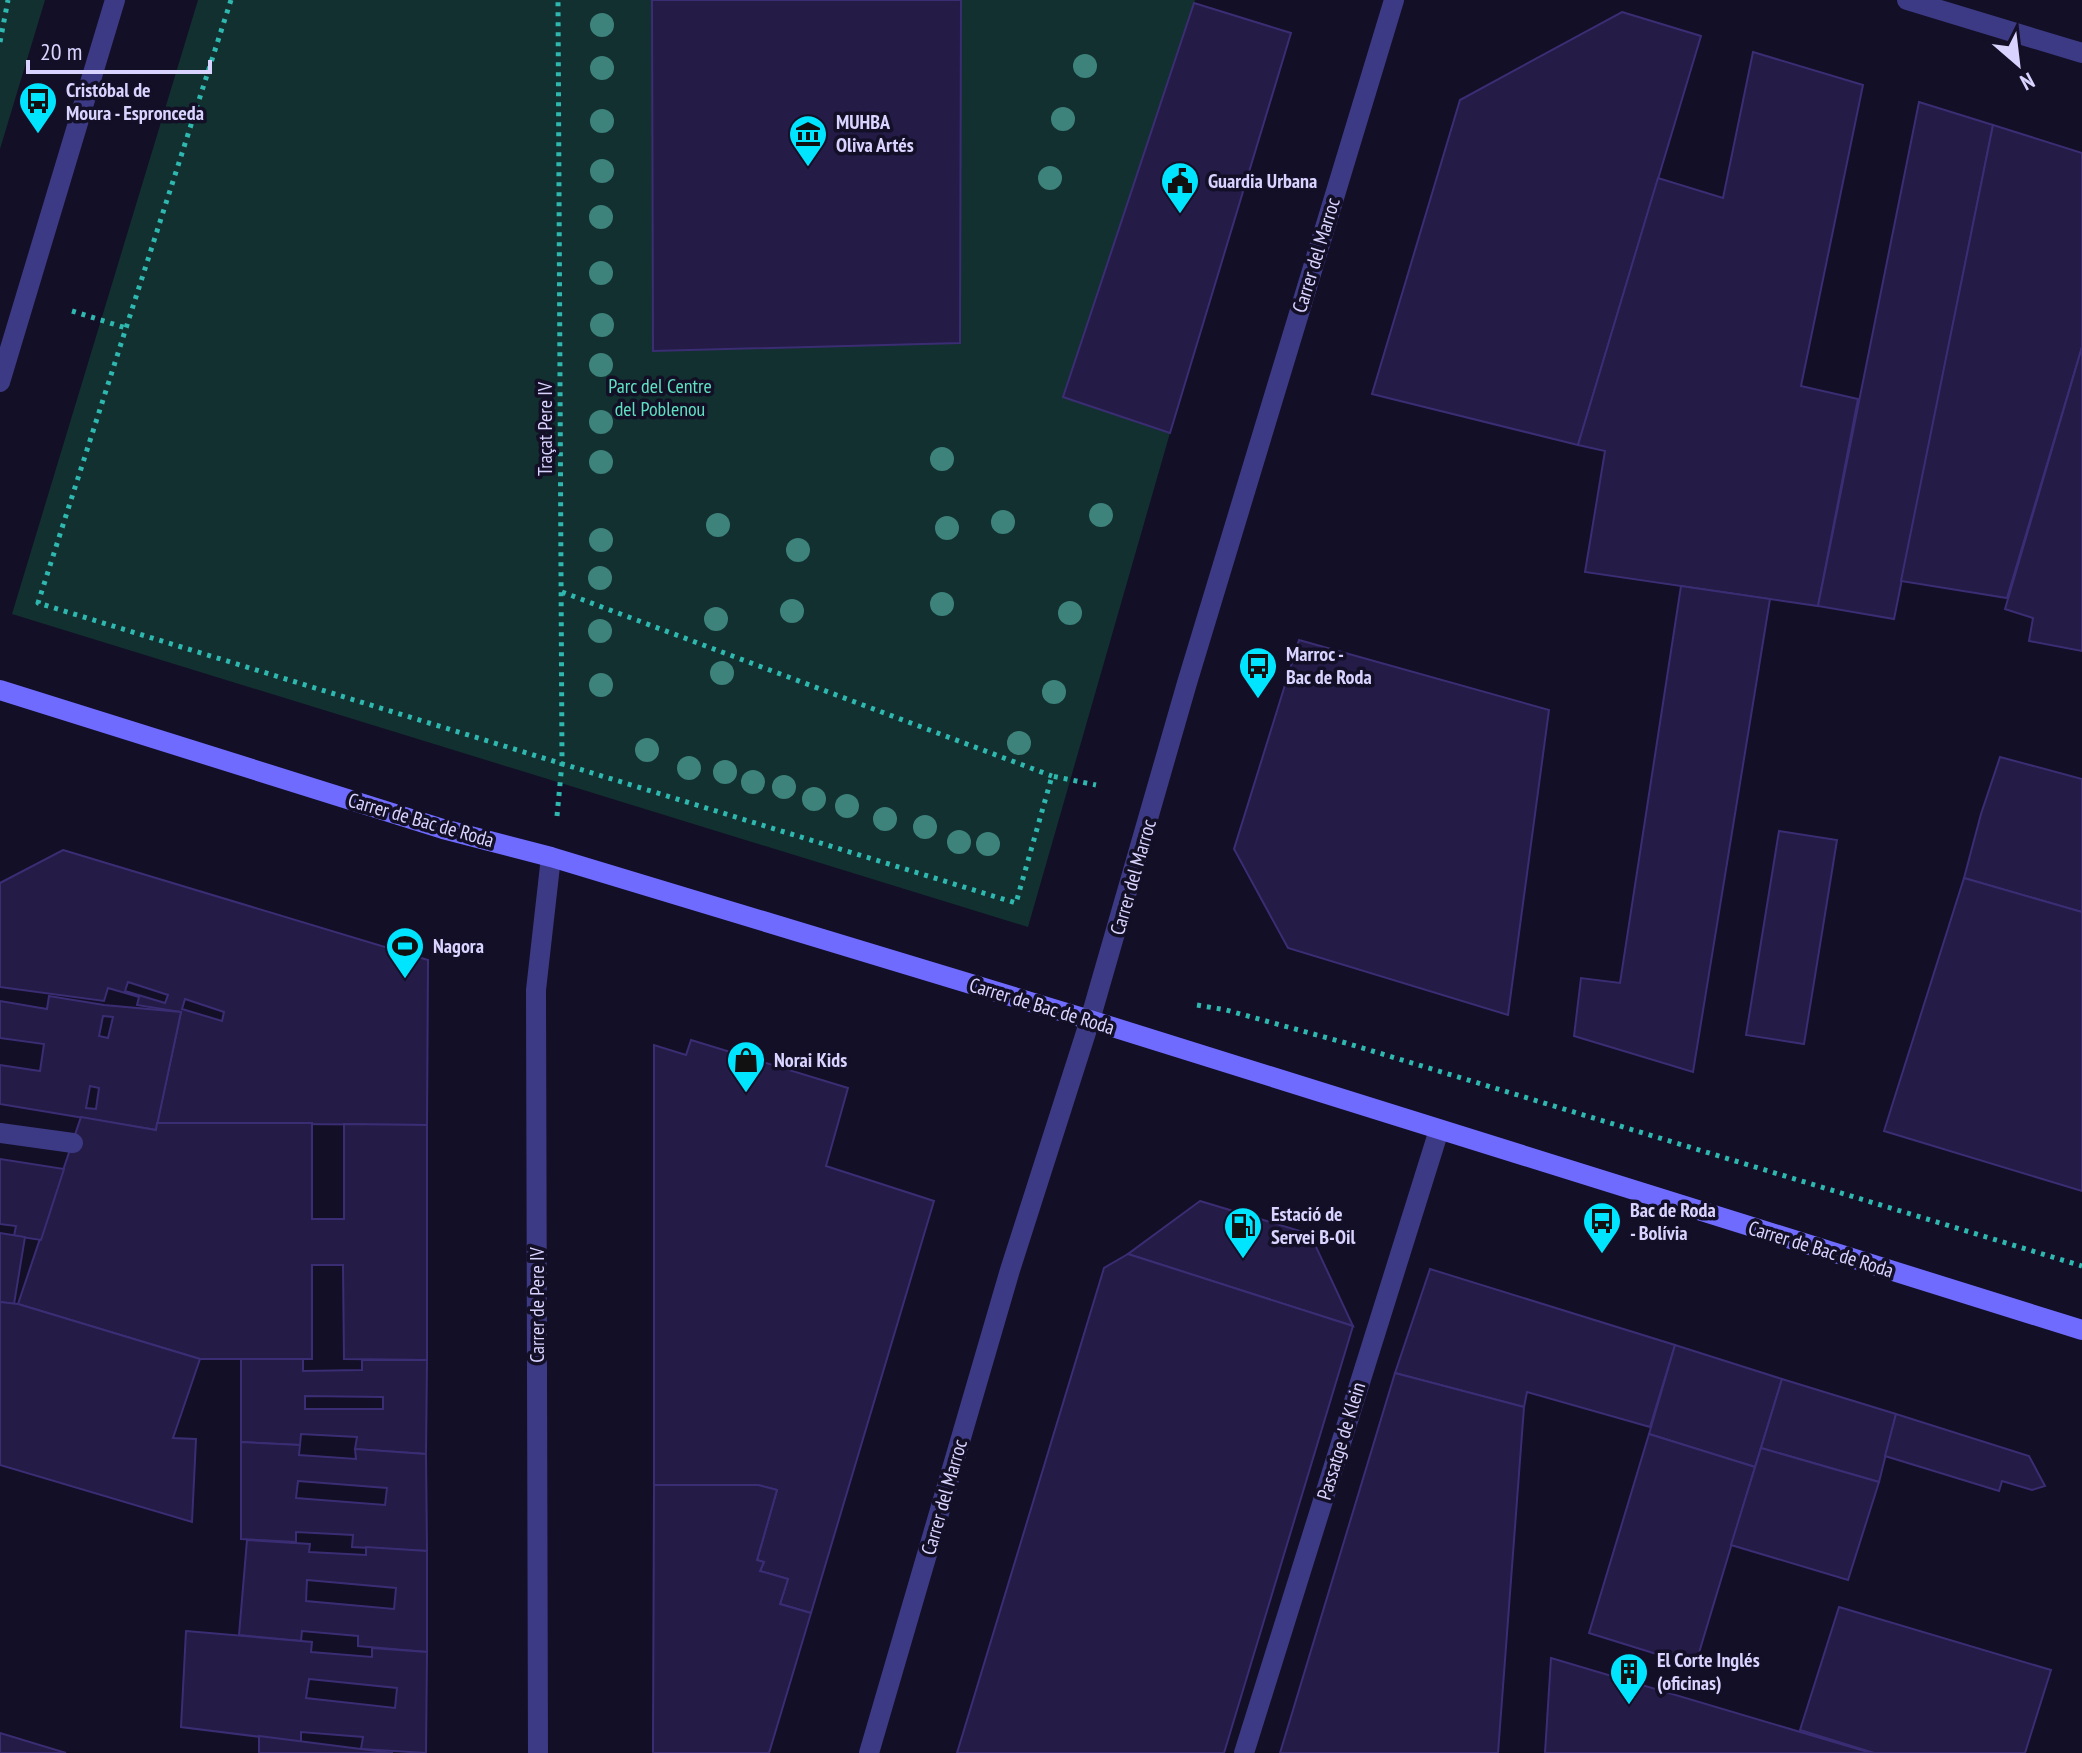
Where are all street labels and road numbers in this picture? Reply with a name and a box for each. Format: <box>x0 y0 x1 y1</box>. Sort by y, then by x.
street label: Carrer del Marroc <box>1286 194 1346 316</box>
street label: Traçat Pere IV <box>532 381 558 476</box>
street label: Carrer de Bac de Roda <box>345 787 497 853</box>
street label: Carrer del Marroc <box>1104 816 1162 938</box>
street label: Carrer de Bac de Roda <box>966 972 1118 1040</box>
street label: Carrer de Bac de Roda <box>1745 1215 1897 1283</box>
street label: Carrer de Pere IV <box>524 1246 550 1363</box>
street label: Passatge de Klein <box>1311 1379 1371 1503</box>
street label: Carrer del Marroc <box>915 1436 973 1558</box>

